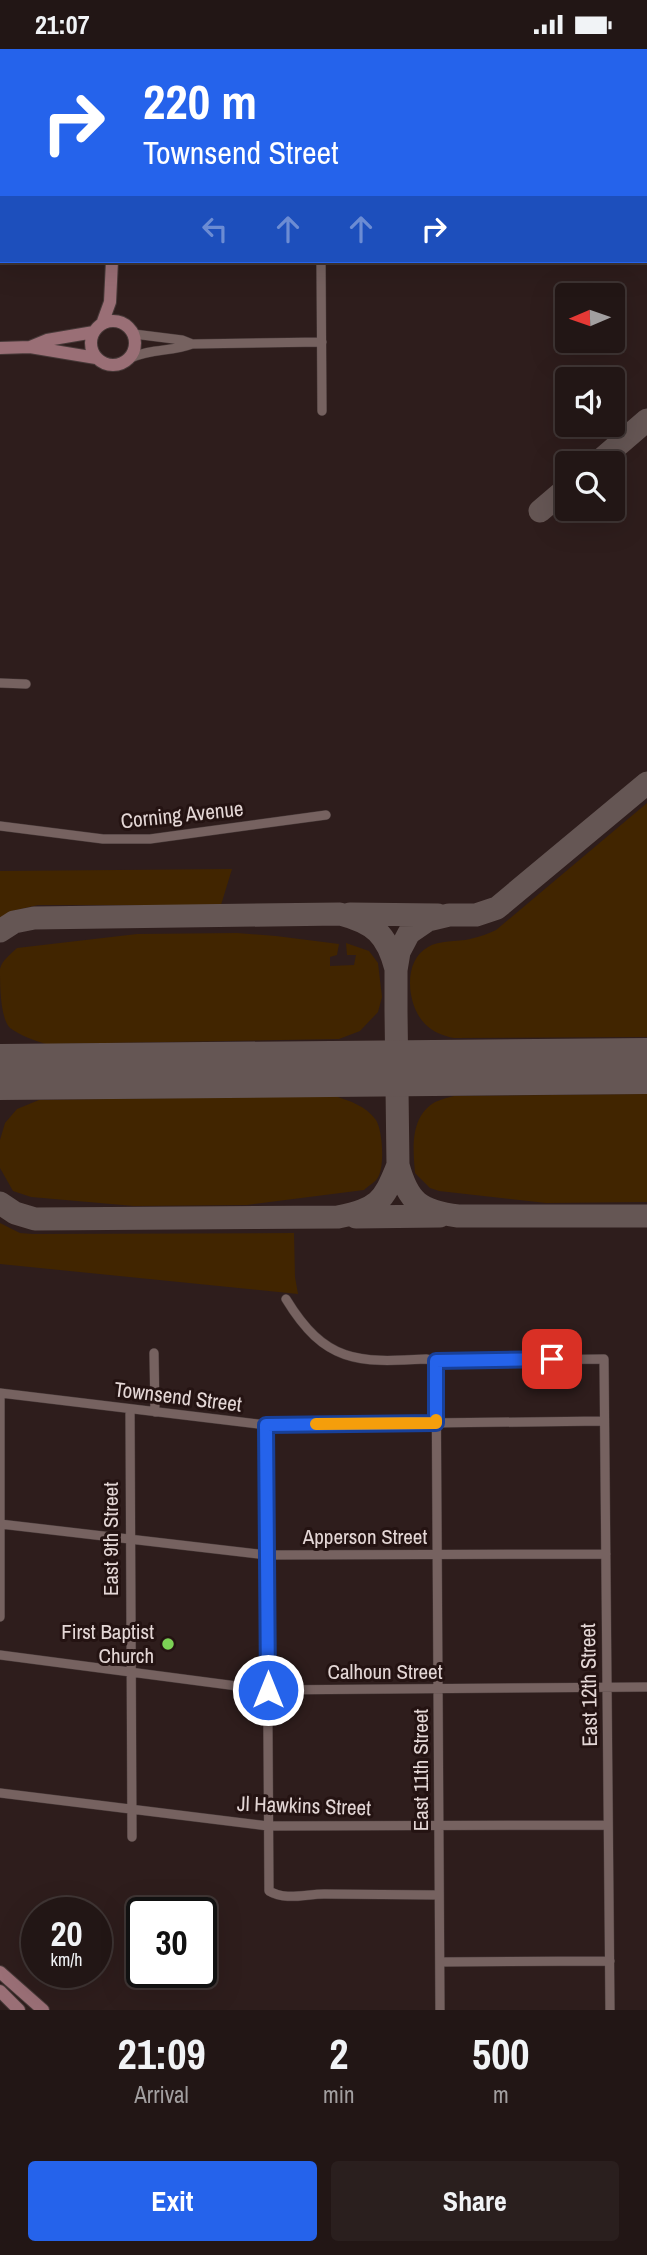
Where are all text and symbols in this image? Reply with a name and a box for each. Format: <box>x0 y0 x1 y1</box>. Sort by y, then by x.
text: 21:07 <box>35 7 90 42</box>
text: 220 m <box>143 68 257 134</box>
icon: right <box>28 77 119 168</box>
text: Townsend Street <box>143 131 338 174</box>
icon: left <box>196 210 234 248</box>
icon: ahead <box>269 210 307 248</box>
icon: ahead <box>342 210 380 248</box>
icon: right <box>415 210 453 248</box>
north arrow <box>555 283 625 353</box>
map controls <box>555 283 625 521</box>
button: sound <box>555 367 625 437</box>
button: search <box>555 451 625 521</box>
street label: Corning Avenue <box>119 794 245 835</box>
pin <box>522 1329 582 1389</box>
icon: arrive <box>533 1340 571 1378</box>
street label: Townsend Street <box>113 1374 244 1419</box>
street label: East 9th Street <box>96 1482 125 1596</box>
street label: Apperson Street <box>302 1522 427 1551</box>
place label: First Baptist Church <box>61 1617 154 1670</box>
street label: East 12th Street <box>573 1623 604 1747</box>
marker: First Baptist Church <box>160 1636 176 1652</box>
position arrow <box>231 1653 305 1727</box>
street label: Calhoun Street <box>328 1657 443 1686</box>
street label: East 11th Street <box>406 1709 435 1831</box>
street label: Jl Hawkins Street <box>237 1789 372 1822</box>
speed limit sign: 30 <box>126 1897 217 1988</box>
text: 20 <box>51 1910 82 1957</box>
text: km/h <box>51 1947 83 1972</box>
text: 21:09 <box>118 2026 206 2082</box>
text: 2 <box>329 2026 348 2082</box>
text: 500 <box>472 2026 530 2082</box>
text: Arrival <box>134 2079 189 2110</box>
text: min <box>323 2079 355 2110</box>
text: m <box>493 2079 509 2110</box>
button: Exit <box>28 2161 317 2241</box>
button: Share <box>331 2161 619 2241</box>

